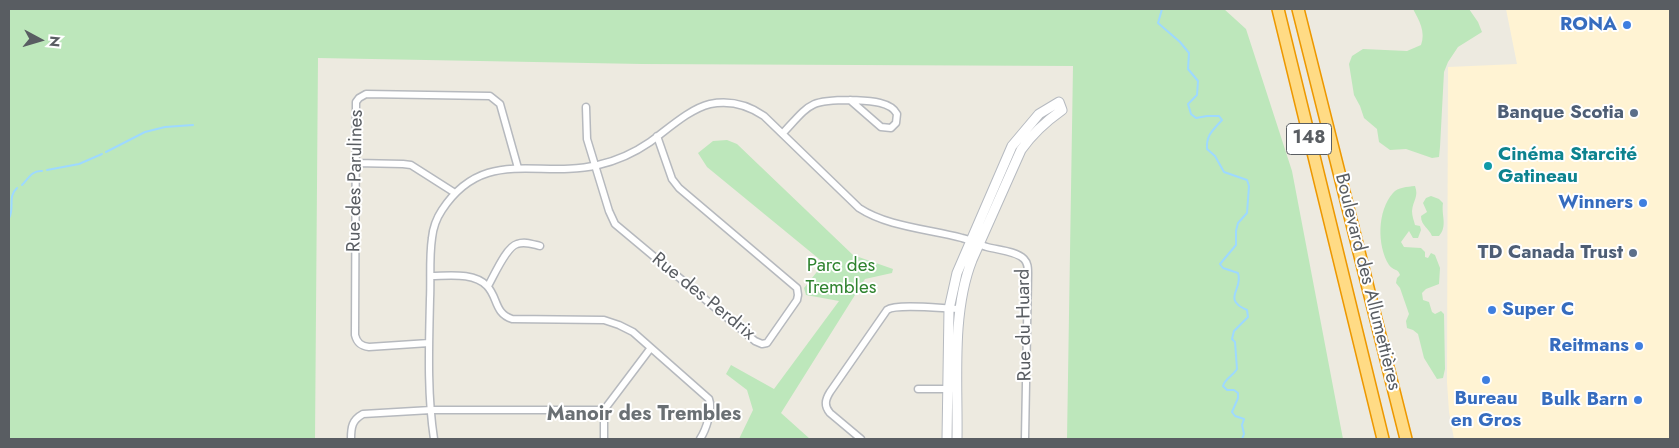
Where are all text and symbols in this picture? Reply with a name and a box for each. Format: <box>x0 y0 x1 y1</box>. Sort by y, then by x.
place label: RONA <box>1560 14 1617 36</box>
north arrow <box>15 15 65 65</box>
marker: RONA <box>1621 19 1633 31</box>
text: N <box>44 35 65 48</box>
place label: Banque Scotia <box>1497 102 1624 124</box>
marker: Banque Scotia <box>1628 107 1640 119</box>
street label: Rue des Parulines <box>343 110 369 252</box>
road number: 148 <box>1286 124 1332 154</box>
place label: Cinéma Starcité Gatineau <box>1498 144 1637 188</box>
marker: Cinéma Starcité Gatineau <box>1482 160 1494 172</box>
street label: Boulevard des Allumettières <box>1329 171 1405 393</box>
place label: Winners <box>1558 192 1633 214</box>
marker: Winners <box>1637 197 1649 209</box>
place label: TD Canada Trust <box>1478 242 1623 264</box>
marker: TD Canada Trust <box>1627 247 1639 259</box>
street label: Rue des Perdrix <box>647 248 759 346</box>
park label: Parc des Trembles <box>806 255 876 299</box>
street label: Rue du Huard <box>1013 268 1037 382</box>
place label: Super C <box>1502 299 1574 321</box>
marker: Super C <box>1486 304 1498 316</box>
place label: Reitmans <box>1549 335 1629 357</box>
marker: Reitmans <box>1633 340 1645 352</box>
marker: Bureau en Gros <box>1480 374 1492 386</box>
place label: Bureau en Gros <box>1451 388 1521 432</box>
place label: Bulk Barn <box>1541 389 1628 411</box>
marker: Bulk Barn <box>1632 394 1644 406</box>
district label: Manoir des Trembles <box>547 403 741 427</box>

